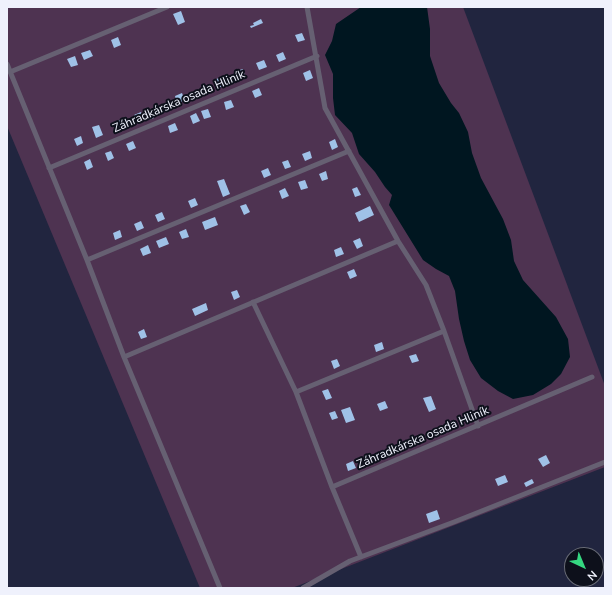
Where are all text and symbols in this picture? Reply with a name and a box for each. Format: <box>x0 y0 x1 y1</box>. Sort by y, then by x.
street label: Záhradkárska osada Hliník <box>111 68 247 136</box>
street label: Záhradkárska osada Hliník <box>355 404 491 472</box>
north arrow <box>564 547 604 587</box>
text: N <box>584 567 600 584</box>

